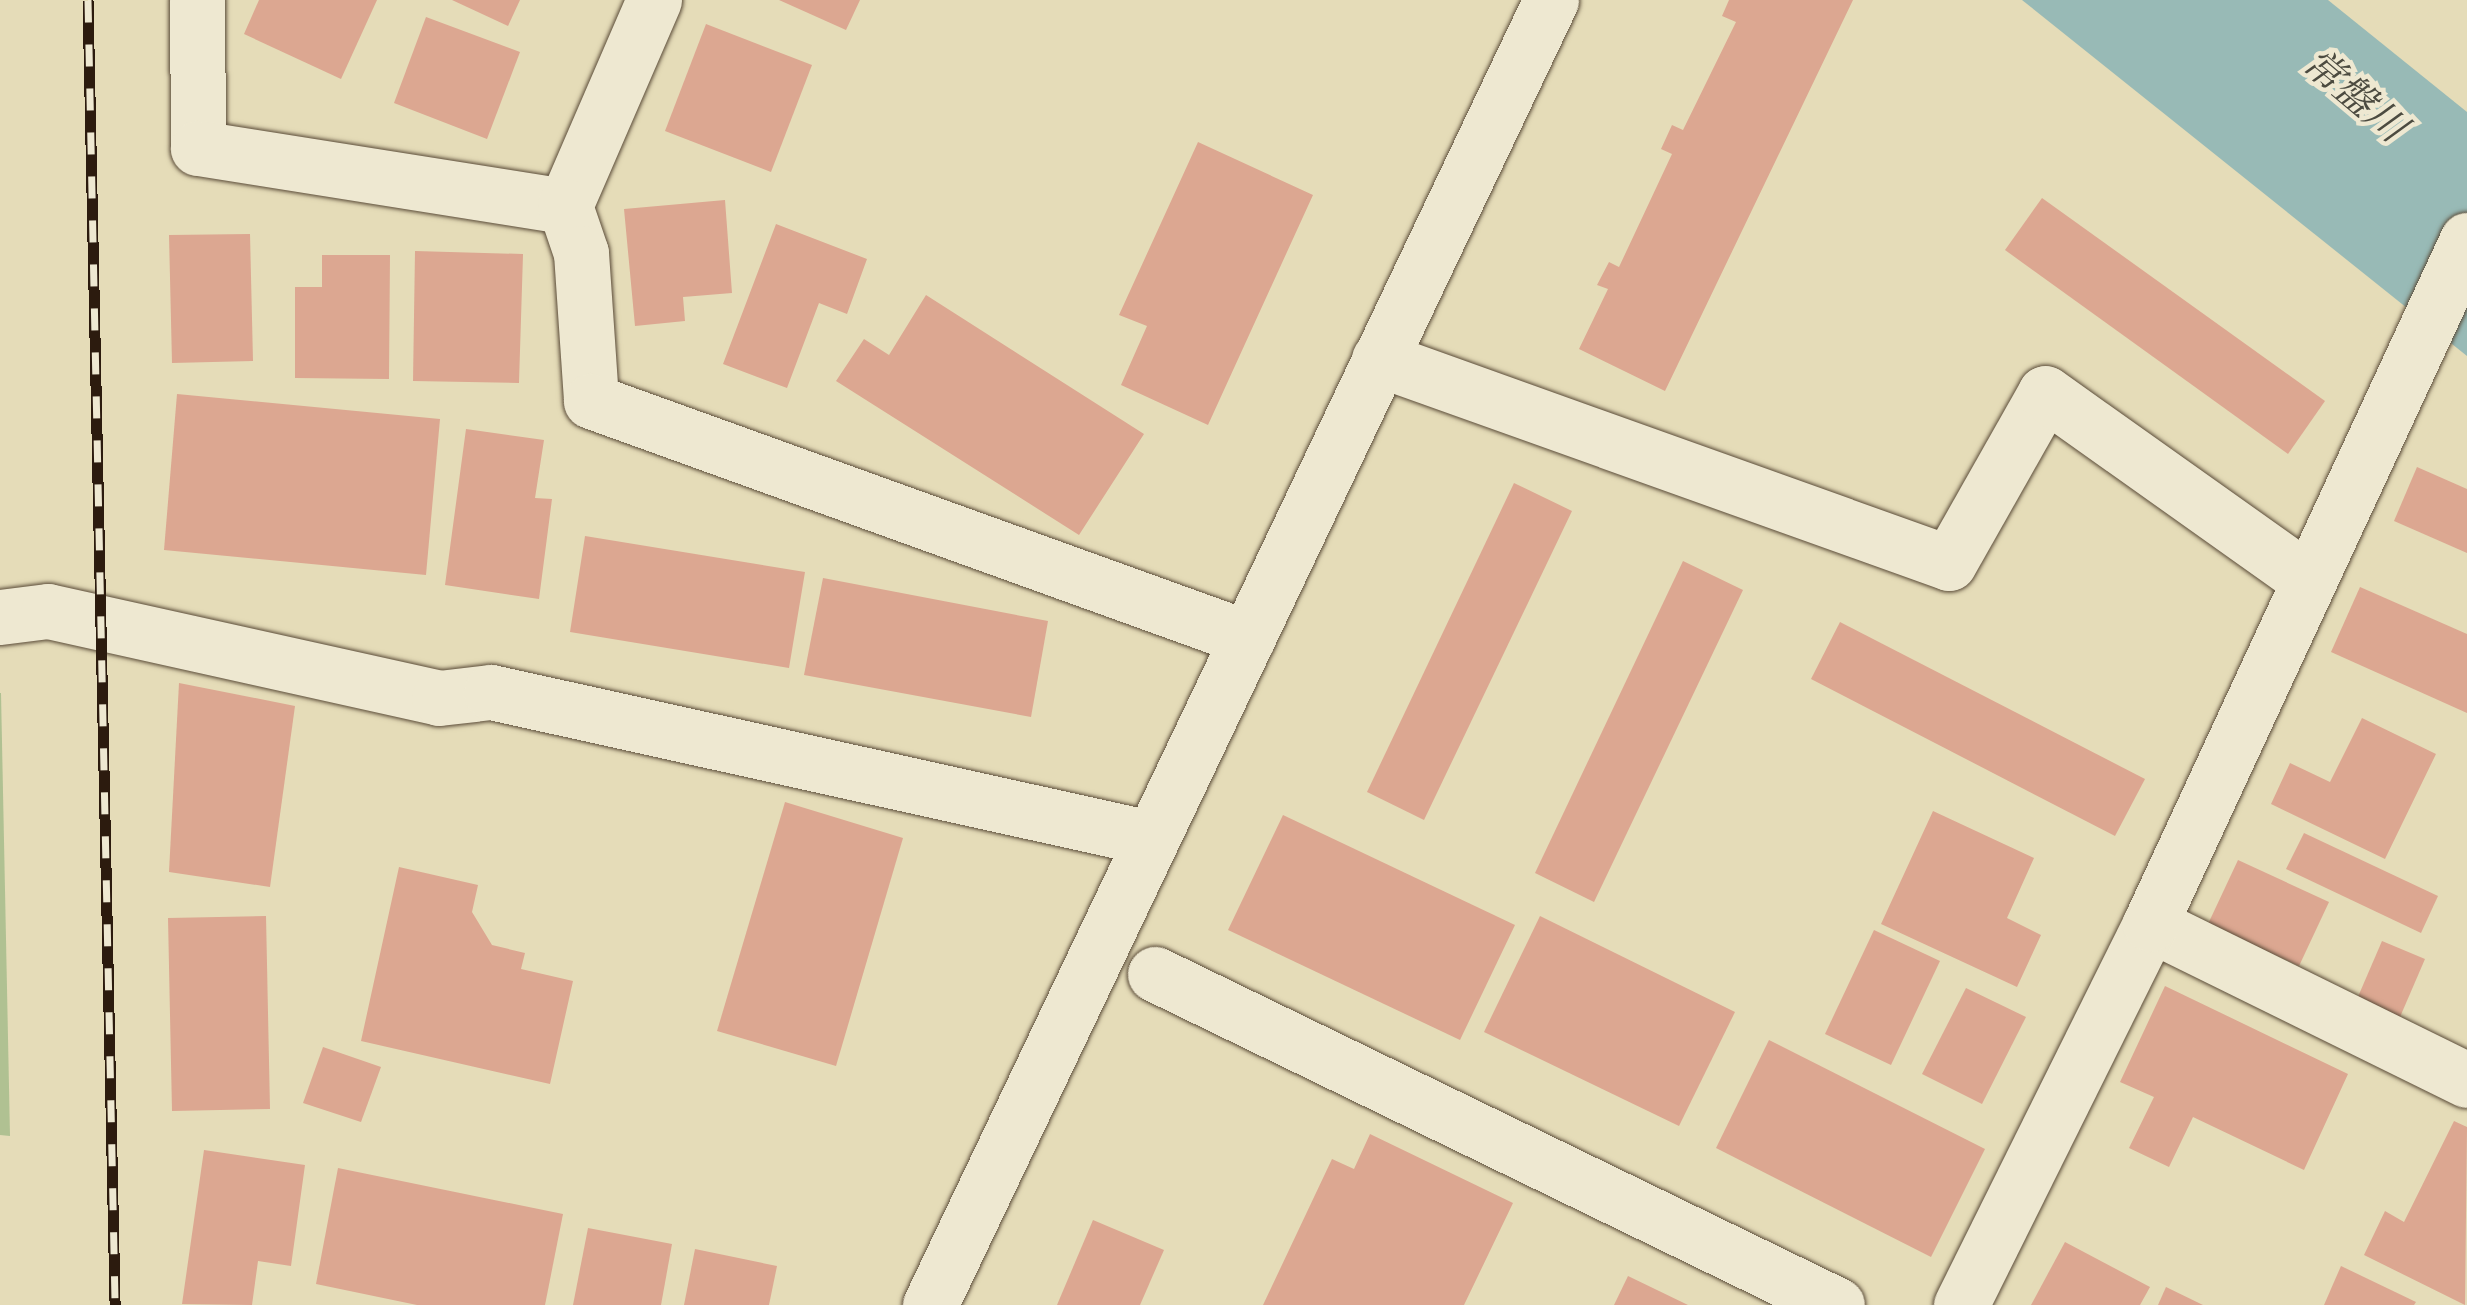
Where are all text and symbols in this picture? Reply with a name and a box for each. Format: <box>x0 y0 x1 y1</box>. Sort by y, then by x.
water label: 常盤川 <box>2293 39 2415 153</box>

